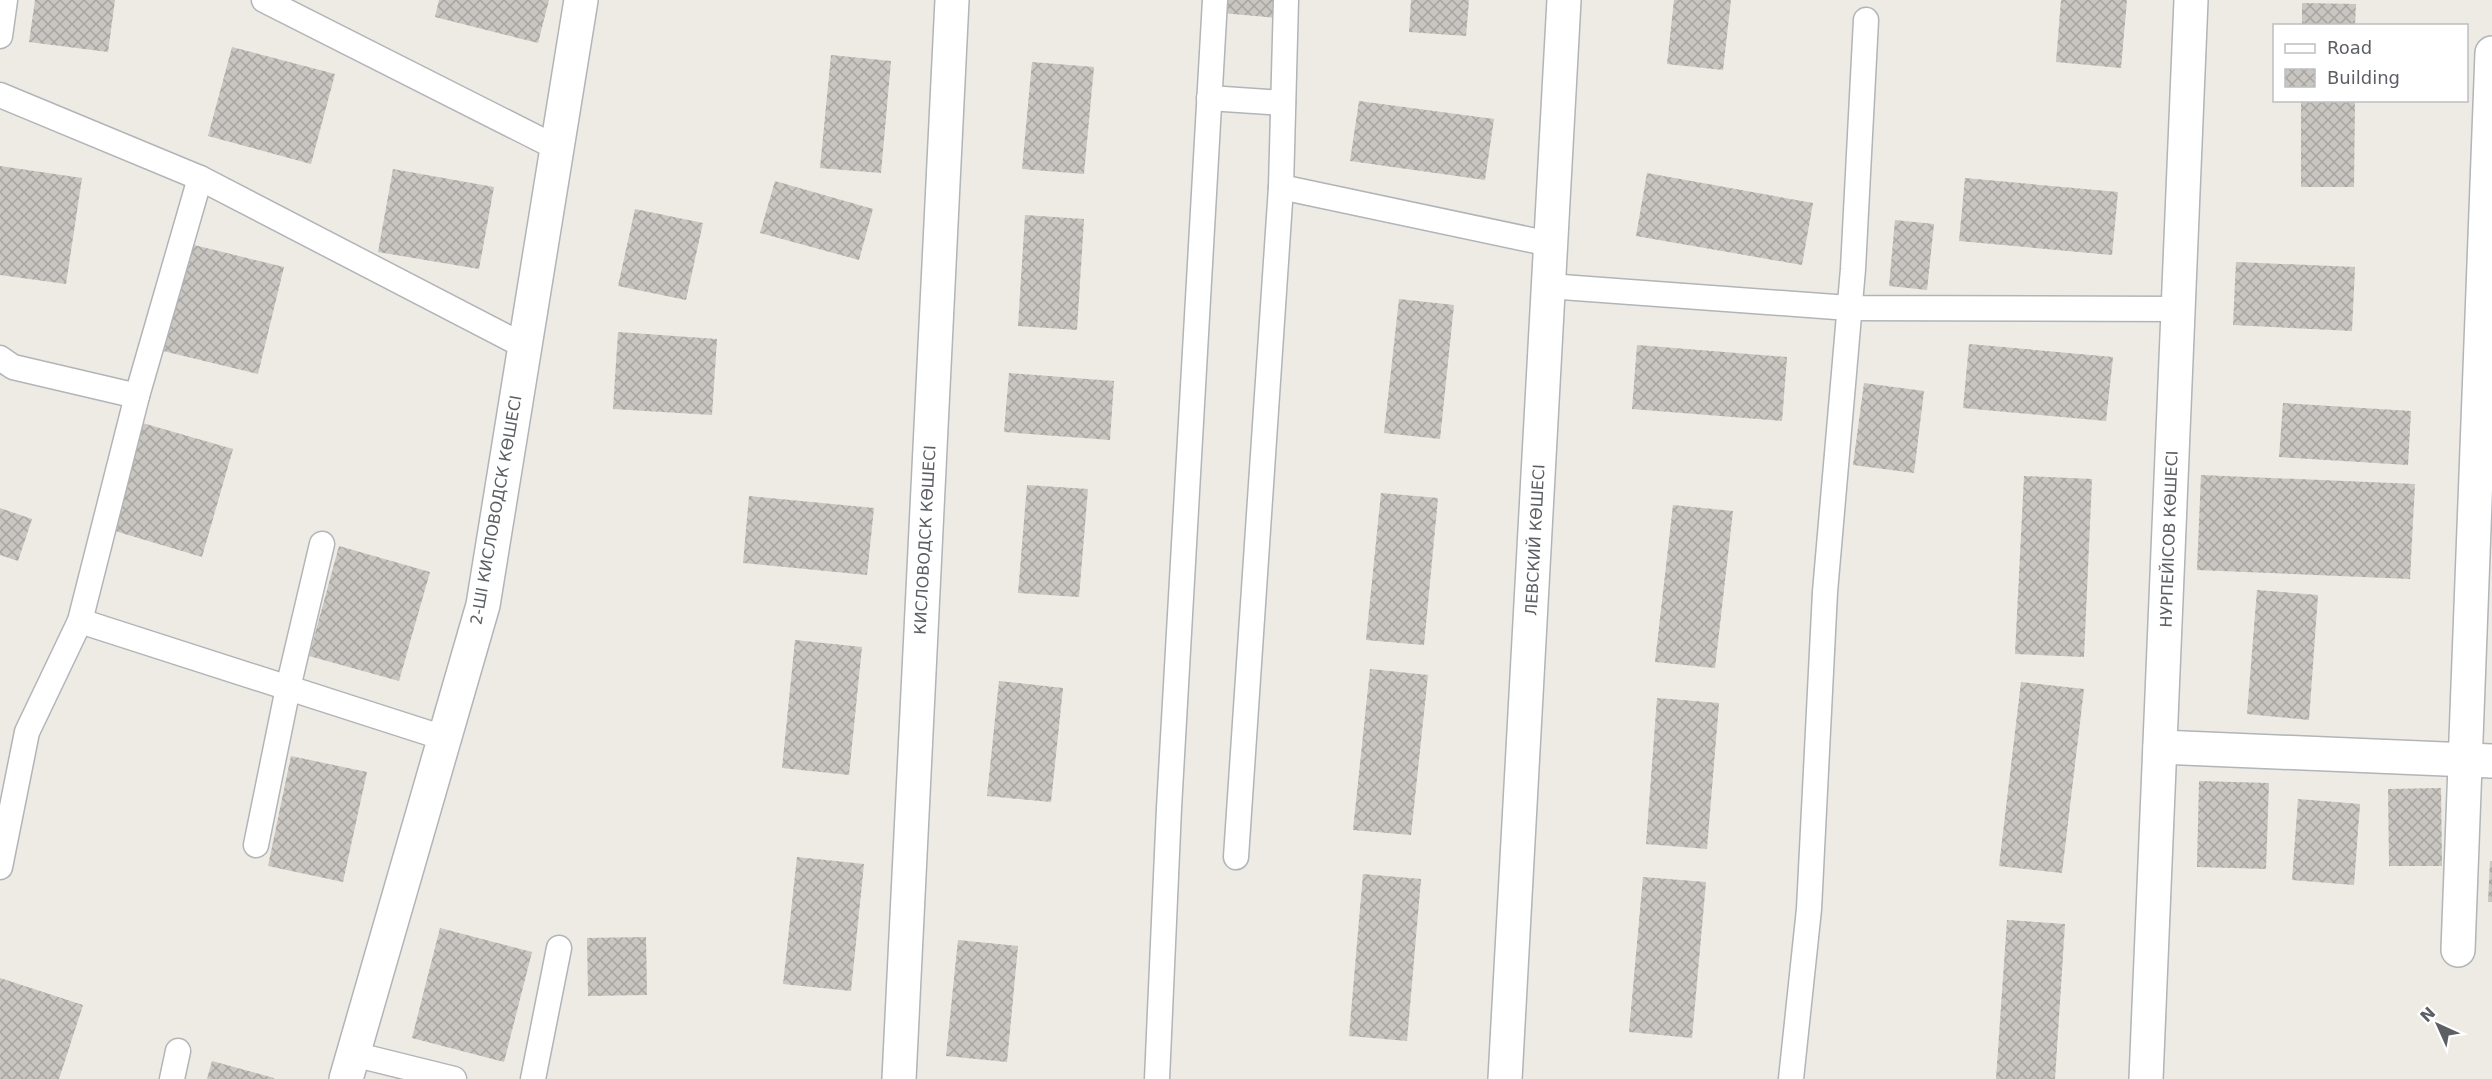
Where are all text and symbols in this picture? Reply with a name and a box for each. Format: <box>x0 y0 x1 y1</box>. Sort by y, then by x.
legend <box>2273 24 2468 102</box>
text: Road <box>2327 37 2372 58</box>
text: Building <box>2327 67 2400 88</box>
street label: 2-ШІ КИСЛОВОДСК КӨШЕСІ <box>466 394 526 626</box>
street label: КИСЛОВОДСК КӨШЕСІ <box>911 445 939 635</box>
street label: НУРПЕЙІСОВ КӨШЕСІ <box>2156 450 2182 628</box>
street label: ЛЕВСКИЙ КӨШЕСІ <box>1522 464 1548 616</box>
north arrow <box>2408 995 2468 1055</box>
text: N <box>2416 1003 2439 1026</box>

